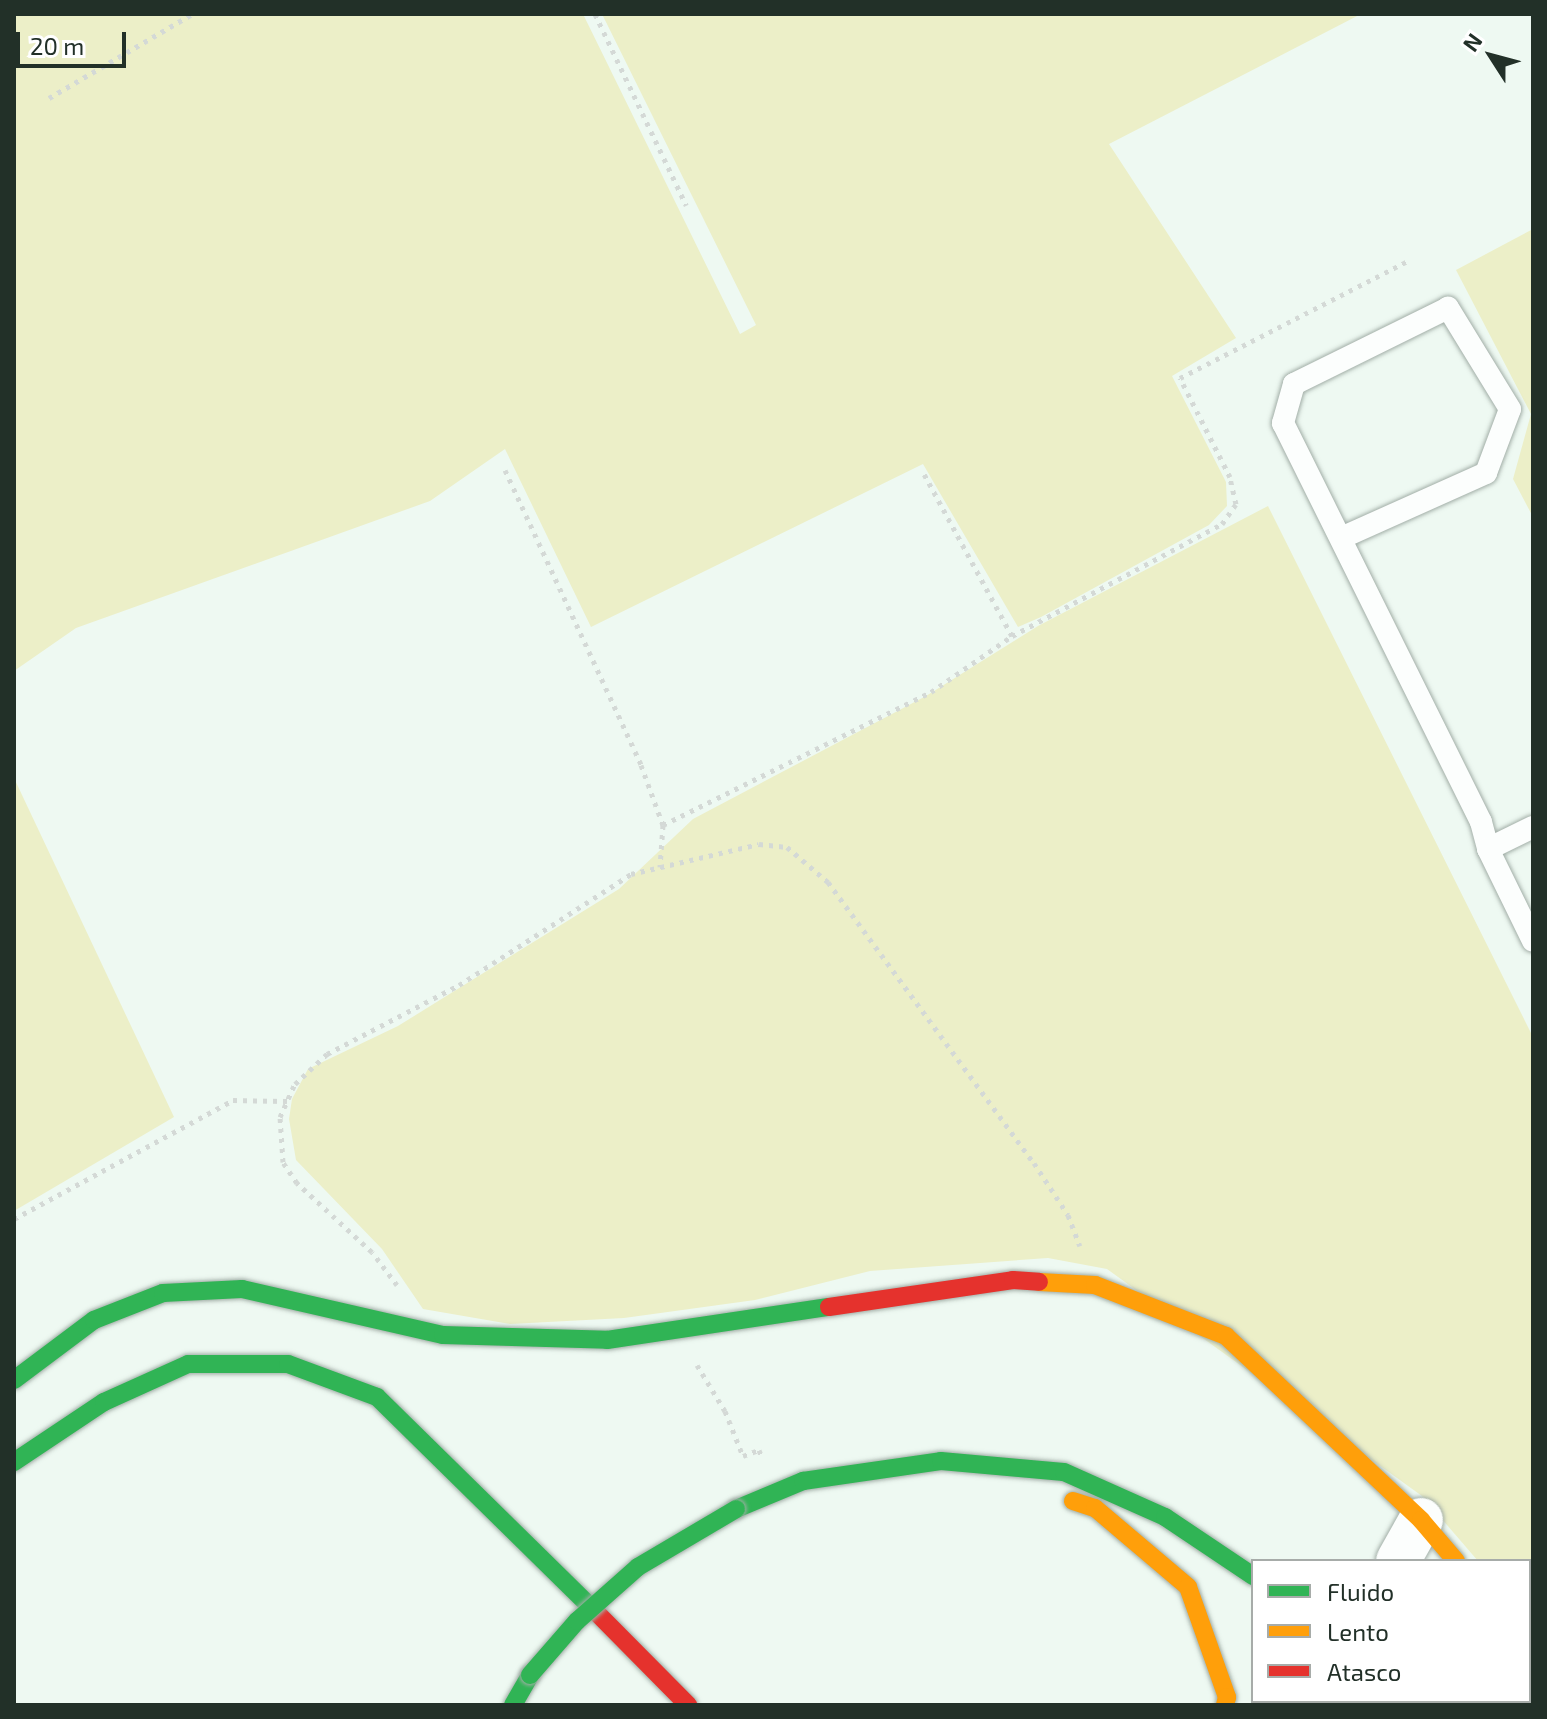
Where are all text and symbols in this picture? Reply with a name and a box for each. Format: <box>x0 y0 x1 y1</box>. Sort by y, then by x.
scale bar <box>20 16 130 66</box>
north arrow <box>1451 16 1531 96</box>
text: N <box>1456 28 1487 56</box>
text: 20 m <box>30 31 84 60</box>
legend <box>1251 1559 1531 1703</box>
text: Fluido <box>1327 1577 1394 1606</box>
text: Lento <box>1327 1617 1389 1646</box>
text: Atasco <box>1327 1657 1401 1686</box>

